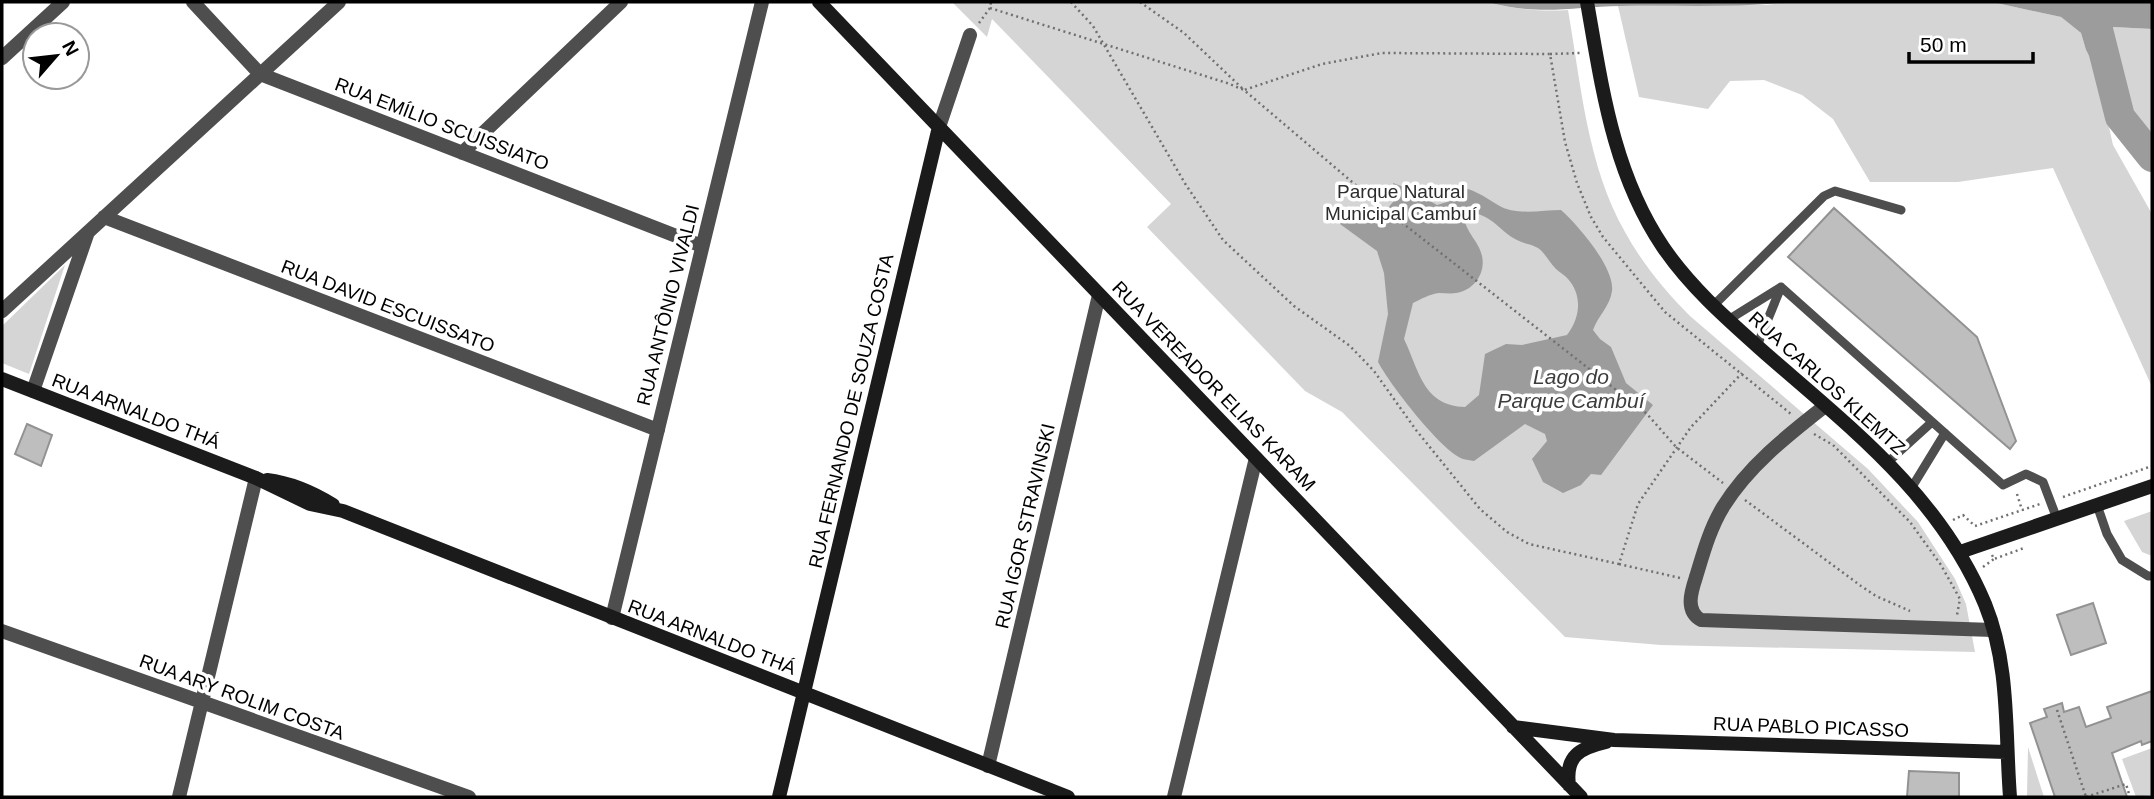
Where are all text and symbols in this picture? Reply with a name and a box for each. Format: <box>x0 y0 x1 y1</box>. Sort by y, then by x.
north arrow <box>21 21 91 91</box>
scale bar <box>1909 21 2033 65</box>
text: 50 m <box>1920 33 1967 56</box>
text: N <box>58 37 83 59</box>
street label: RUA EMÍLIO SCUISSIATO <box>332 73 552 175</box>
park label: Parque Natural Municipal Cambuí <box>1325 181 1478 224</box>
street label: RUA ANTÔNIO VIVALDI <box>633 202 703 408</box>
street label: RUA FERNANDO DE SOUZA COSTA <box>805 252 897 570</box>
street label: RUA DAVID ESCUISSATO <box>278 256 498 356</box>
street label: RUA VEREADOR ELIAS KARAM <box>1108 277 1320 495</box>
street label: RUA CARLOS KLEMTZ <box>1745 307 1910 459</box>
water label: Lago do Parque Cambuí <box>1497 365 1647 412</box>
street label: RUA ARNALDO THÁ <box>49 369 223 453</box>
street label: RUA IGOR STRAVINSKI <box>991 421 1059 631</box>
street label: RUA ARNALDO THÁ <box>625 595 799 679</box>
street label: RUA ARY ROLIM COSTA <box>137 650 348 744</box>
street label: RUA PABLO PICASSO <box>1713 713 1909 741</box>

